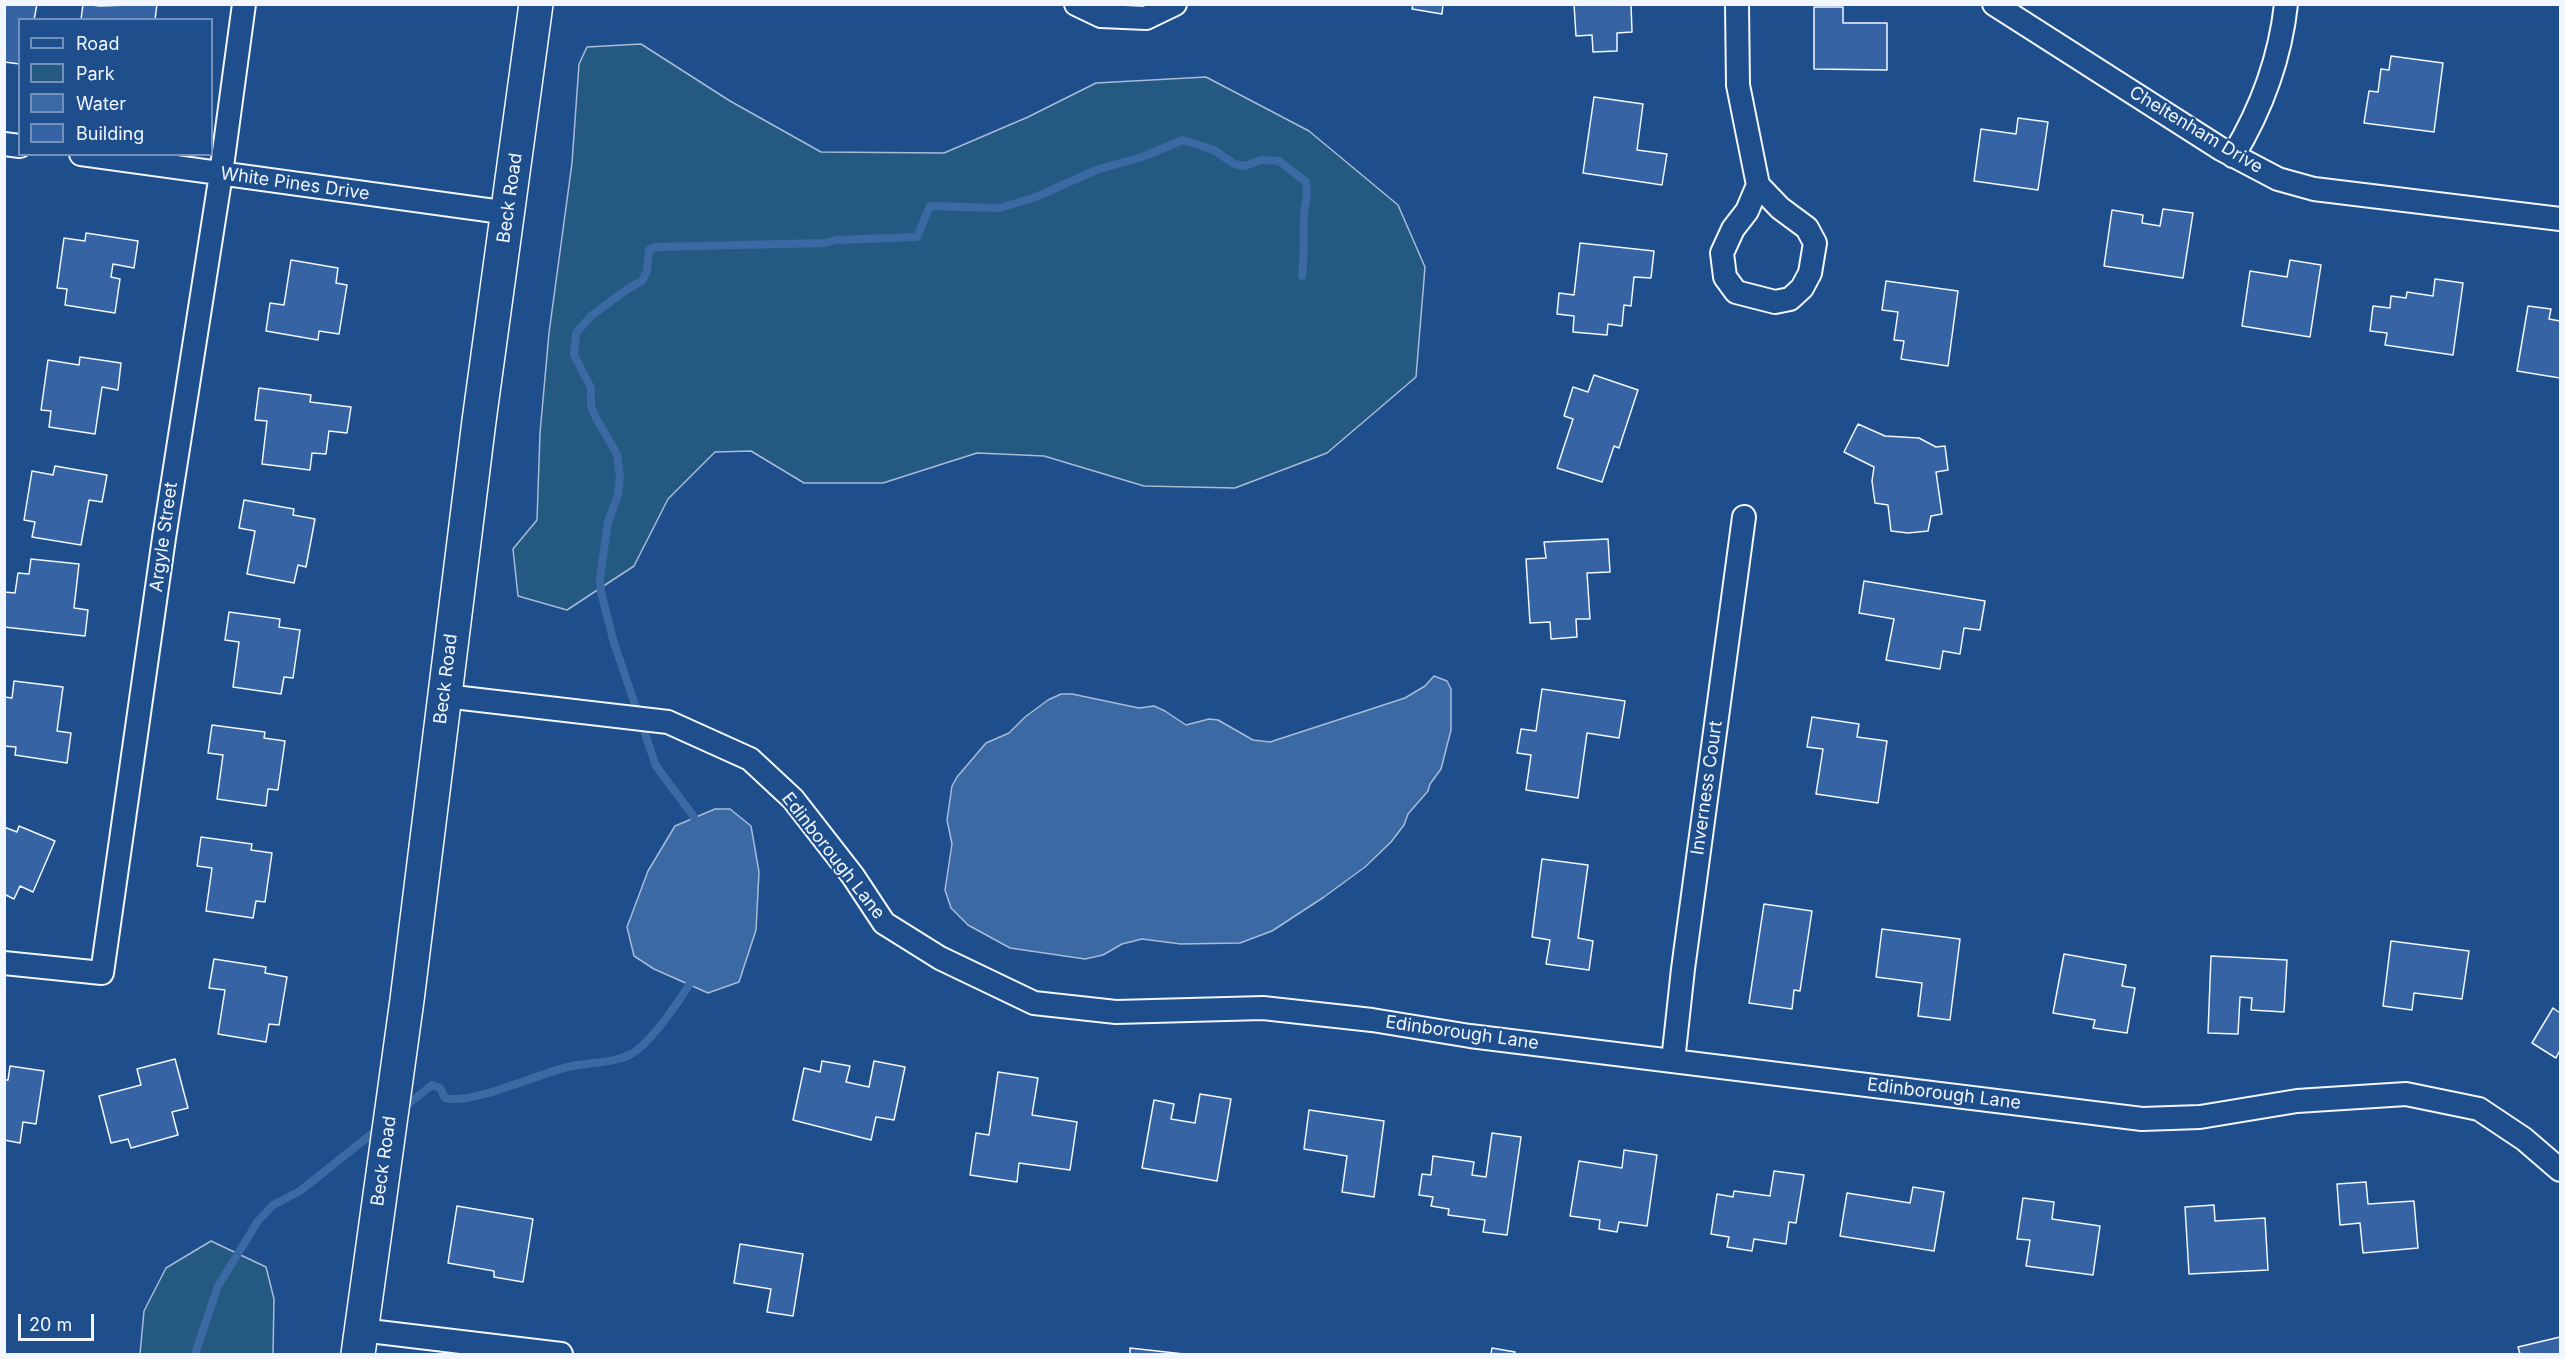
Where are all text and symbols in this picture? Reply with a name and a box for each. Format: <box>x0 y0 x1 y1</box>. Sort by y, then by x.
legend <box>18 18 213 156</box>
text: Road <box>76 33 119 54</box>
text: Park <box>76 63 115 84</box>
street label: Cheltenham Drive <box>2125 82 2267 178</box>
text: Water <box>76 93 126 114</box>
text: Building <box>76 123 144 144</box>
street label: Beck Road <box>493 151 527 245</box>
street label: White Pines Drive <box>219 163 371 205</box>
street label: Argyle Street <box>146 481 182 593</box>
street label: Beck Road <box>430 633 462 725</box>
street label: Inverness Court <box>1687 720 1727 856</box>
street label: Edinborough Lane <box>777 788 889 924</box>
street label: Edinborough Lane <box>1384 1012 1540 1054</box>
street label: Edinborough Lane <box>1866 1074 2022 1114</box>
street label: Beck Road <box>367 1114 401 1208</box>
scale bar <box>21 1302 98 1340</box>
text: 20 m <box>29 1314 72 1335</box>

